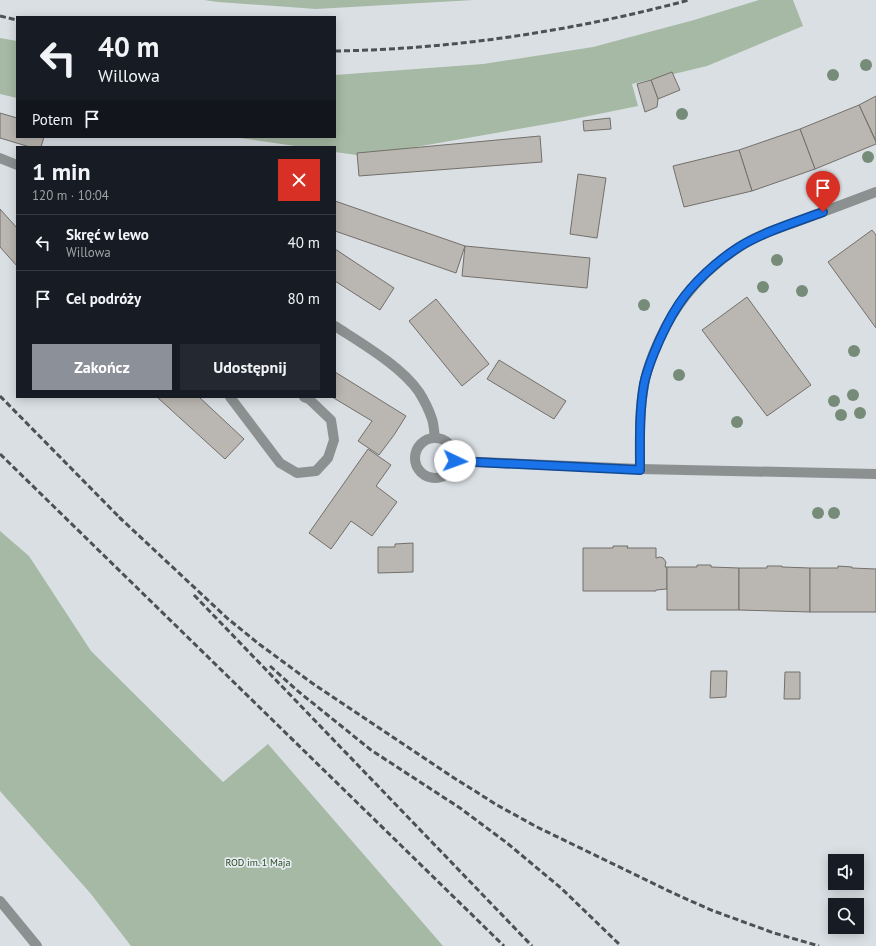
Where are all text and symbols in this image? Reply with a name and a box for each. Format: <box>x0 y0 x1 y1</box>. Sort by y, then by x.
text: 40 m <box>98 28 159 65</box>
icon: left <box>32 32 84 84</box>
text: Willowa <box>98 64 160 87</box>
icon: arrive <box>81 108 103 130</box>
text: Potem <box>32 110 73 129</box>
text: 1 min <box>32 156 91 187</box>
button: close <box>278 159 320 201</box>
pin <box>806 171 840 212</box>
icon: arrive <box>812 177 834 199</box>
text: 120 m · 10:04 <box>32 187 109 204</box>
text: Skręć w lewo <box>66 225 149 244</box>
icon: left <box>32 232 54 254</box>
text: 40 m <box>287 233 320 252</box>
text: Willowa <box>66 244 111 261</box>
icon: arrive <box>32 288 54 310</box>
text: Cel podróży <box>66 289 141 308</box>
text: 80 m <box>287 289 320 308</box>
button: Zakończ <box>32 344 172 390</box>
button: Udostępnij <box>180 344 320 390</box>
position arrow <box>434 440 476 482</box>
map controls <box>828 854 864 934</box>
button: sound <box>828 854 864 890</box>
park label: ROD im. 1 Maja <box>225 856 291 869</box>
button: search <box>828 898 864 934</box>

